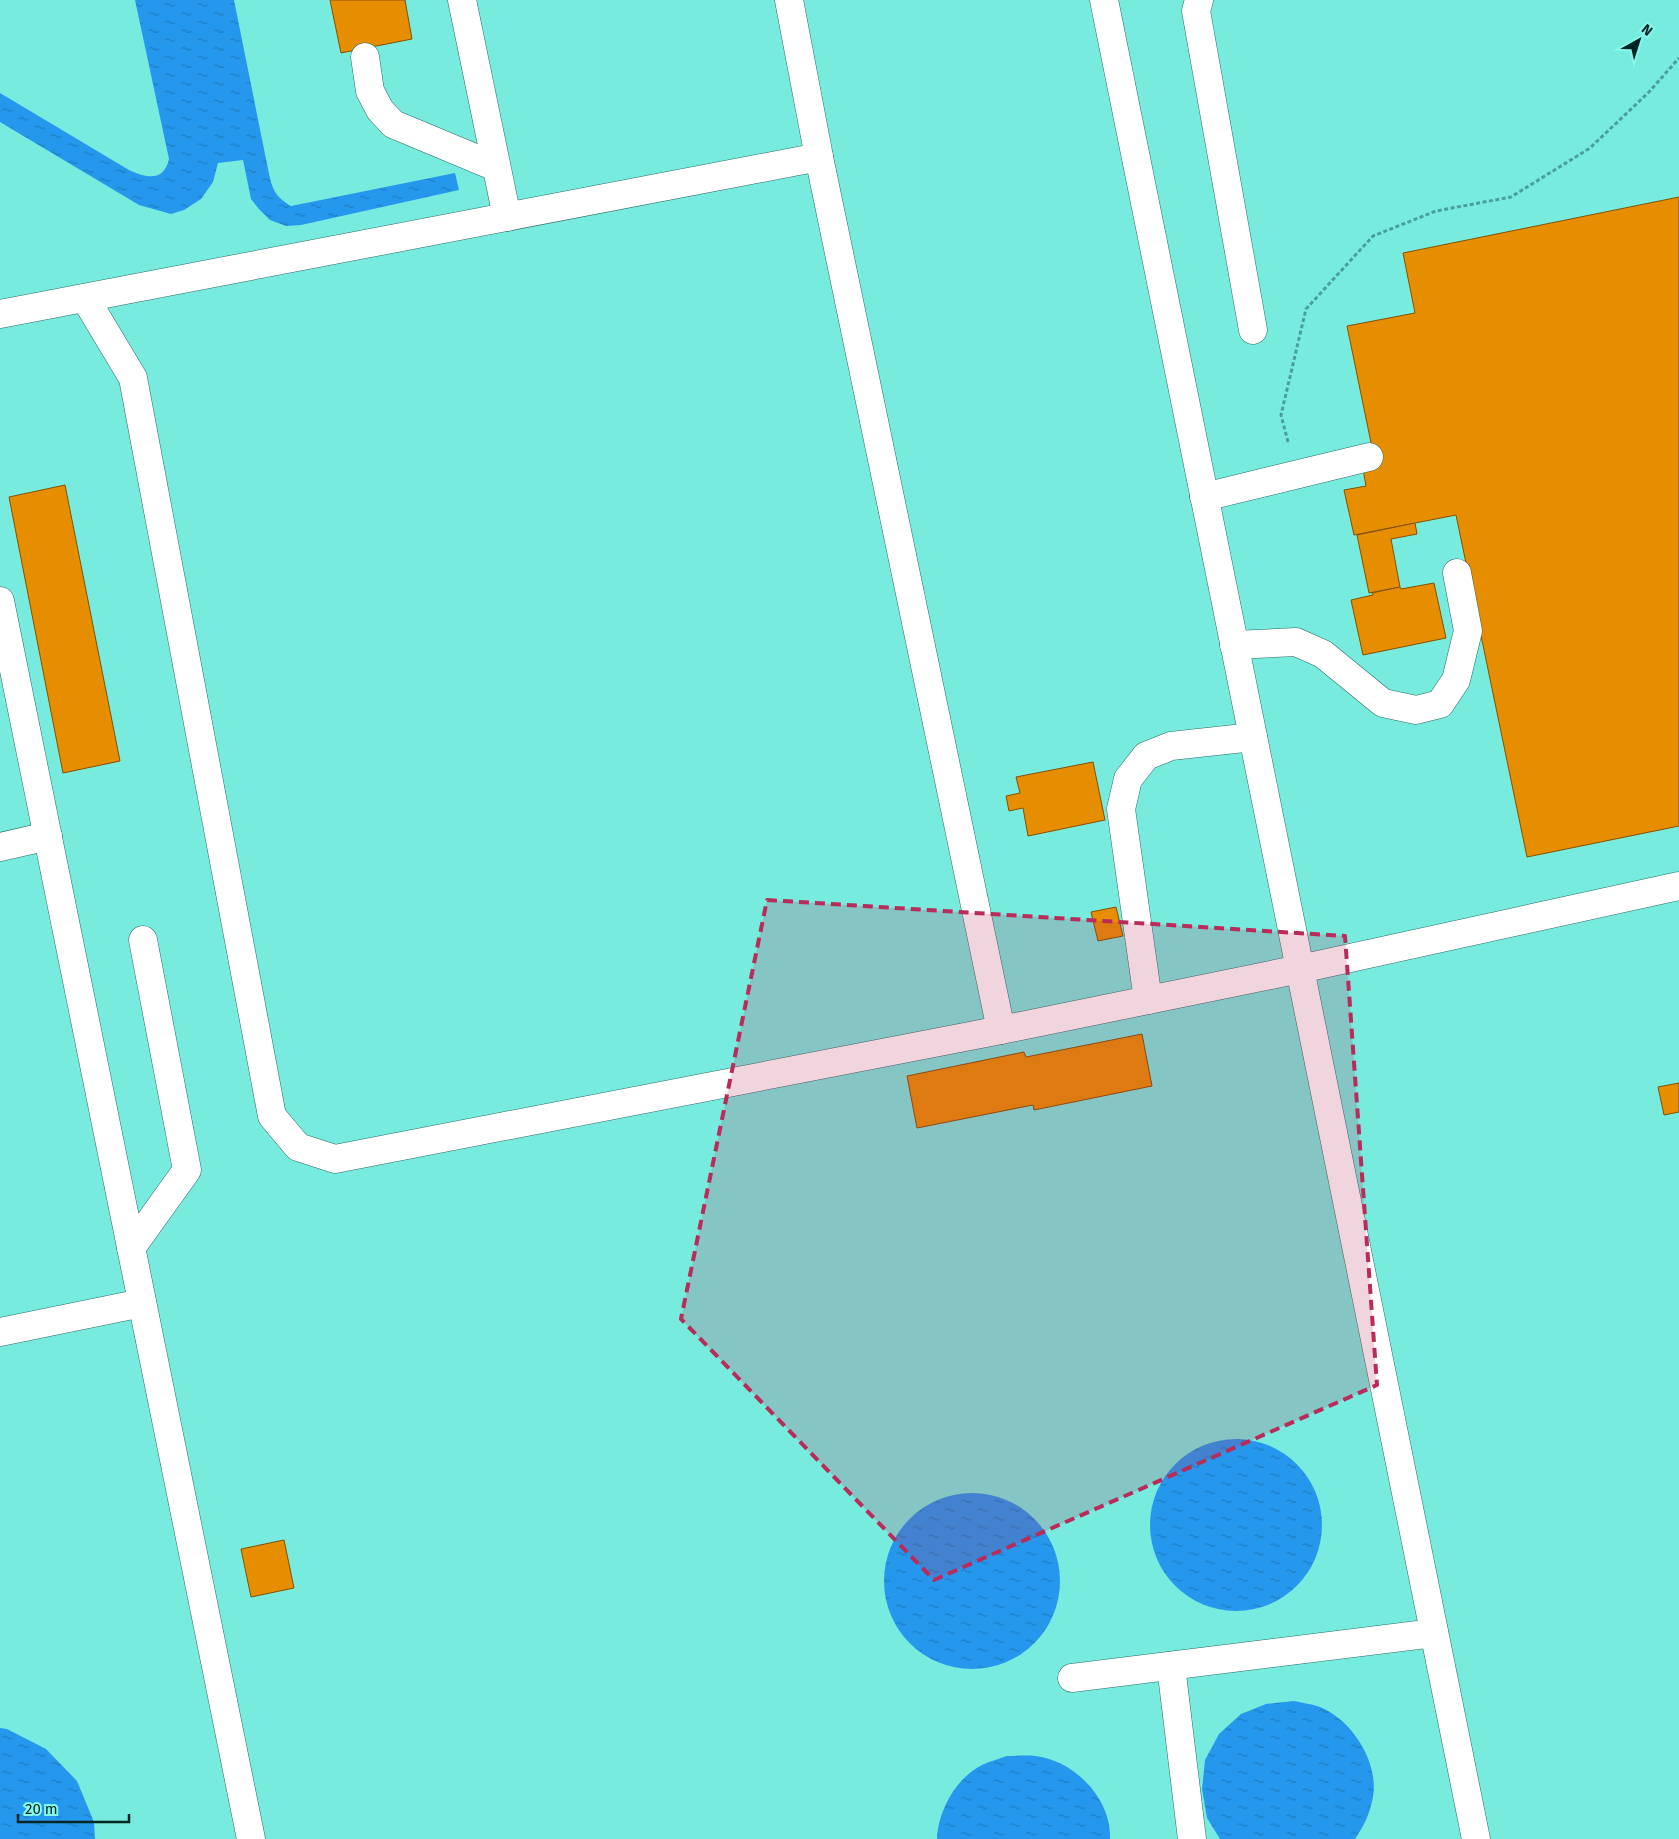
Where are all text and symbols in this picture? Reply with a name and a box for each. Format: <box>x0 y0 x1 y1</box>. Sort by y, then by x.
north arrow <box>1614 15 1664 65</box>
text: N <box>1638 21 1656 40</box>
scale bar <box>18 1792 129 1824</box>
text: 20 m <box>25 1800 58 1818</box>

